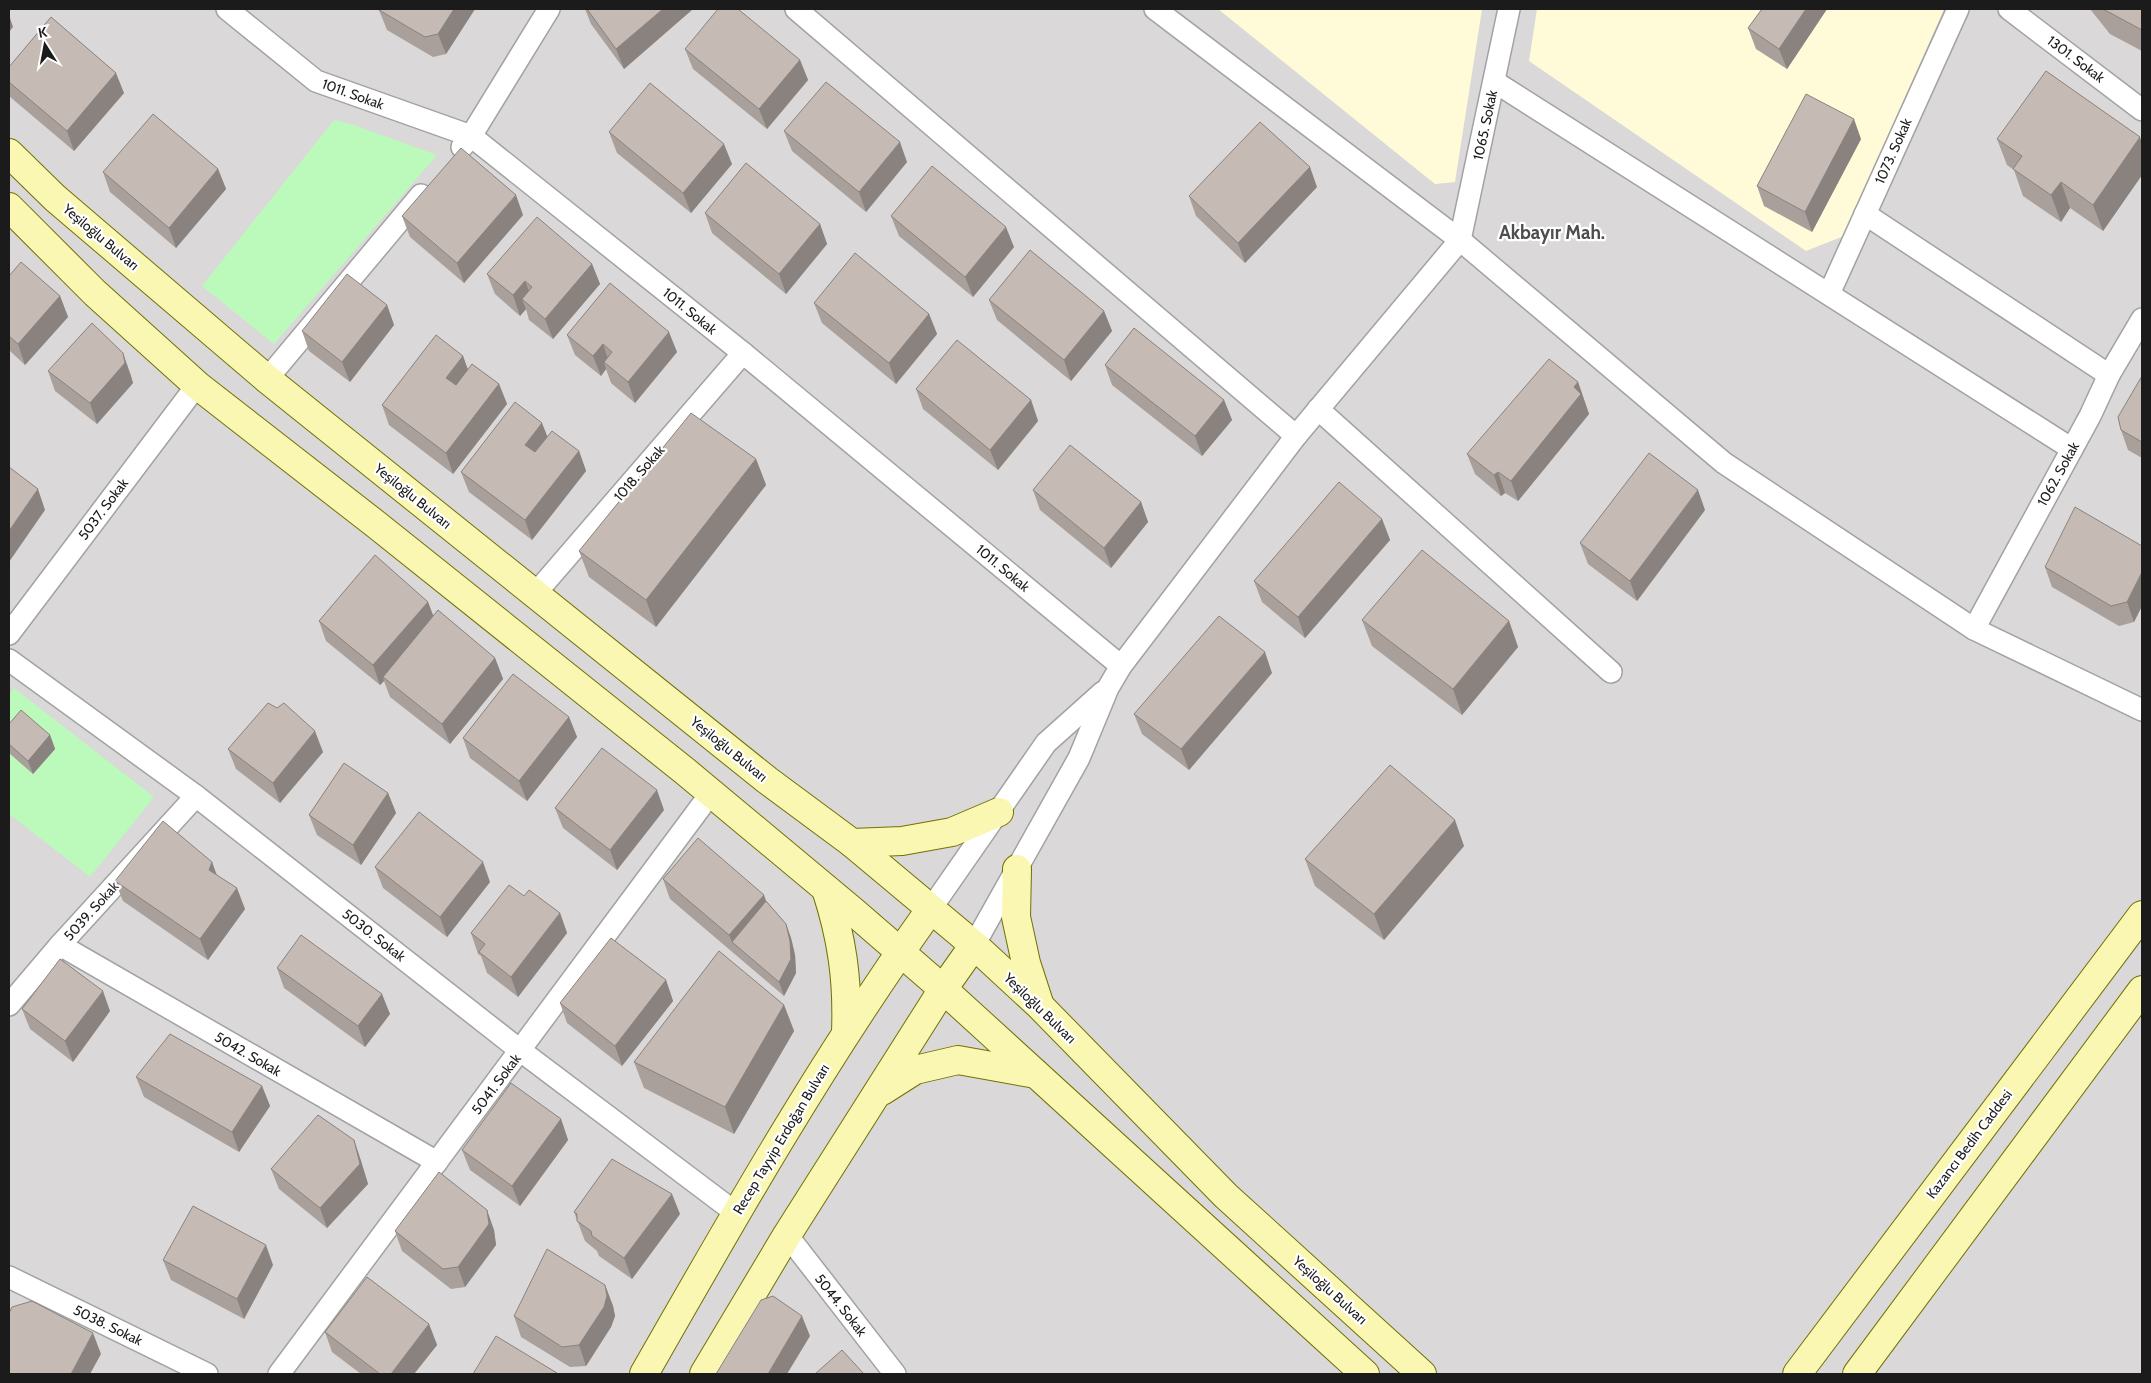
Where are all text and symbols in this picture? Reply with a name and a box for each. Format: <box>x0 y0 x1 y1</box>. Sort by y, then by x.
north arrow <box>20 20 70 70</box>
text: K <box>36 23 49 42</box>
street label: 1301. Sokak <box>2044 31 2109 87</box>
street label: 1011. Sokak <box>320 74 387 114</box>
street label: 1065. Sokak <box>1469 88 1501 162</box>
street label: 1073. Sokak <box>1871 115 1916 187</box>
street label: Yeşiloğlu Bulvarı <box>58 199 143 274</box>
district label: Akbayır Mah. <box>1499 221 1605 244</box>
street label: 1011. Sokak <box>659 284 721 339</box>
street label: 1062. Sokak <box>2033 438 2083 509</box>
street label: 1018. Sokak <box>610 441 669 505</box>
street label: Yeşiloğlu Bulvarı <box>370 459 455 533</box>
street label: 5037. Sokak <box>74 474 132 543</box>
street label: 1011. Sokak <box>972 540 1034 596</box>
street label: Yeşiloğlu Bulvarı <box>686 712 771 786</box>
street label: 5039. Sokak <box>60 877 123 944</box>
street label: 5030. Sokak <box>339 905 410 966</box>
street label: Yeşiloğlu Bulvarı <box>999 968 1080 1047</box>
street label: 5042. Sokak <box>211 1028 285 1081</box>
street label: 5041. Sokak <box>467 1050 525 1118</box>
street label: Recep Tayyip Erdoğan Bulvarı <box>729 1060 833 1218</box>
street label: Kazancı Bedih Caddesi <box>1922 1086 2016 1202</box>
street label: Yeşiloğlu Bulvarı <box>1288 1251 1371 1328</box>
street label: 5044. Sokak <box>811 1270 871 1340</box>
street label: 5038. Sokak <box>71 1301 146 1350</box>

